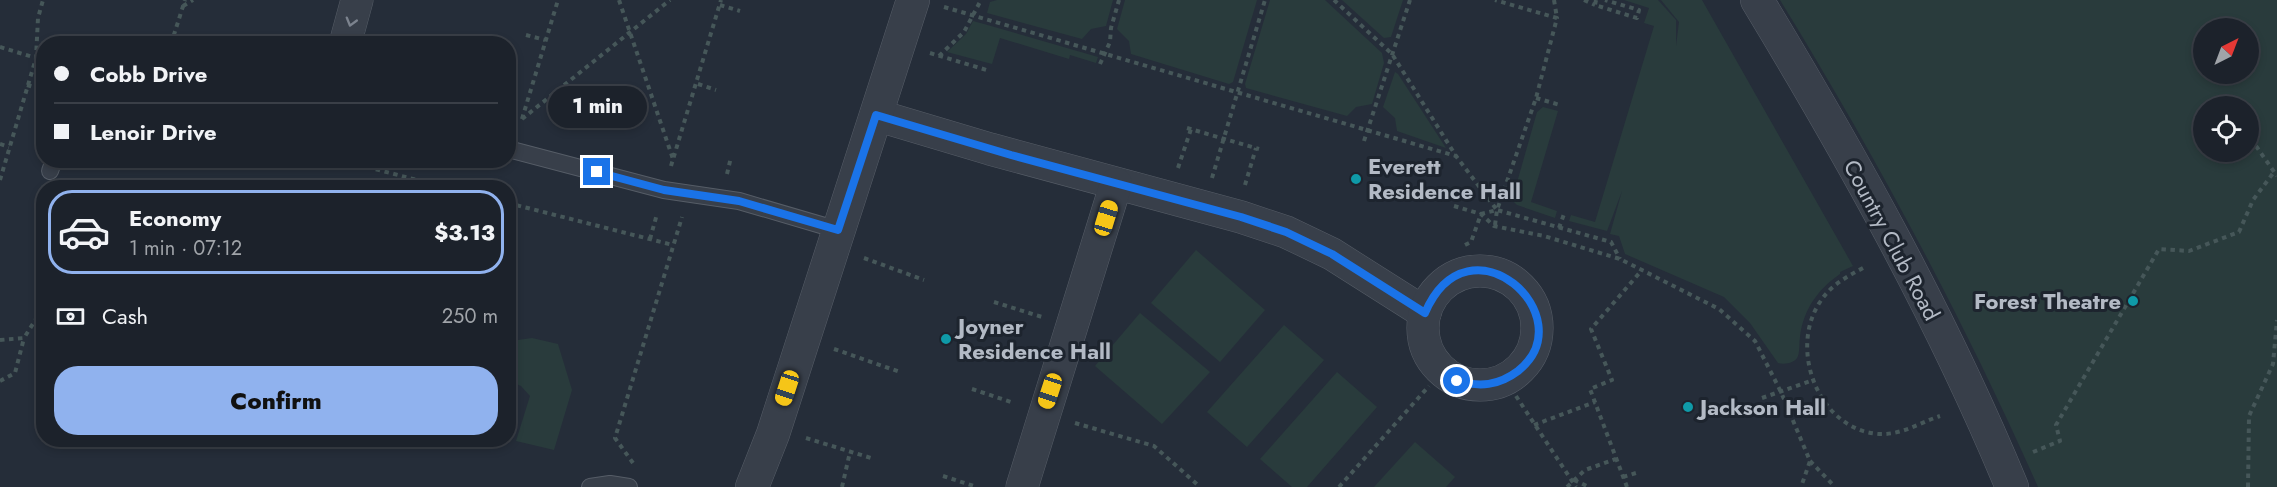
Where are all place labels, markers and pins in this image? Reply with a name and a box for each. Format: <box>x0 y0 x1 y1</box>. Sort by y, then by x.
place label: Everett Residence Hall <box>1368 150 1521 207</box>
marker: Everett Residence Hall <box>1349 172 1363 186</box>
place label: Forest Theatre <box>1974 285 2121 317</box>
marker: Forest Theatre <box>2126 294 2140 308</box>
place label: Joyner Residence Hall <box>954 310 1111 367</box>
marker: Joyner Residence Hall <box>939 332 953 346</box>
place label: Jackson Hall <box>1696 391 1826 423</box>
marker: Jackson Hall <box>1681 400 1695 414</box>

